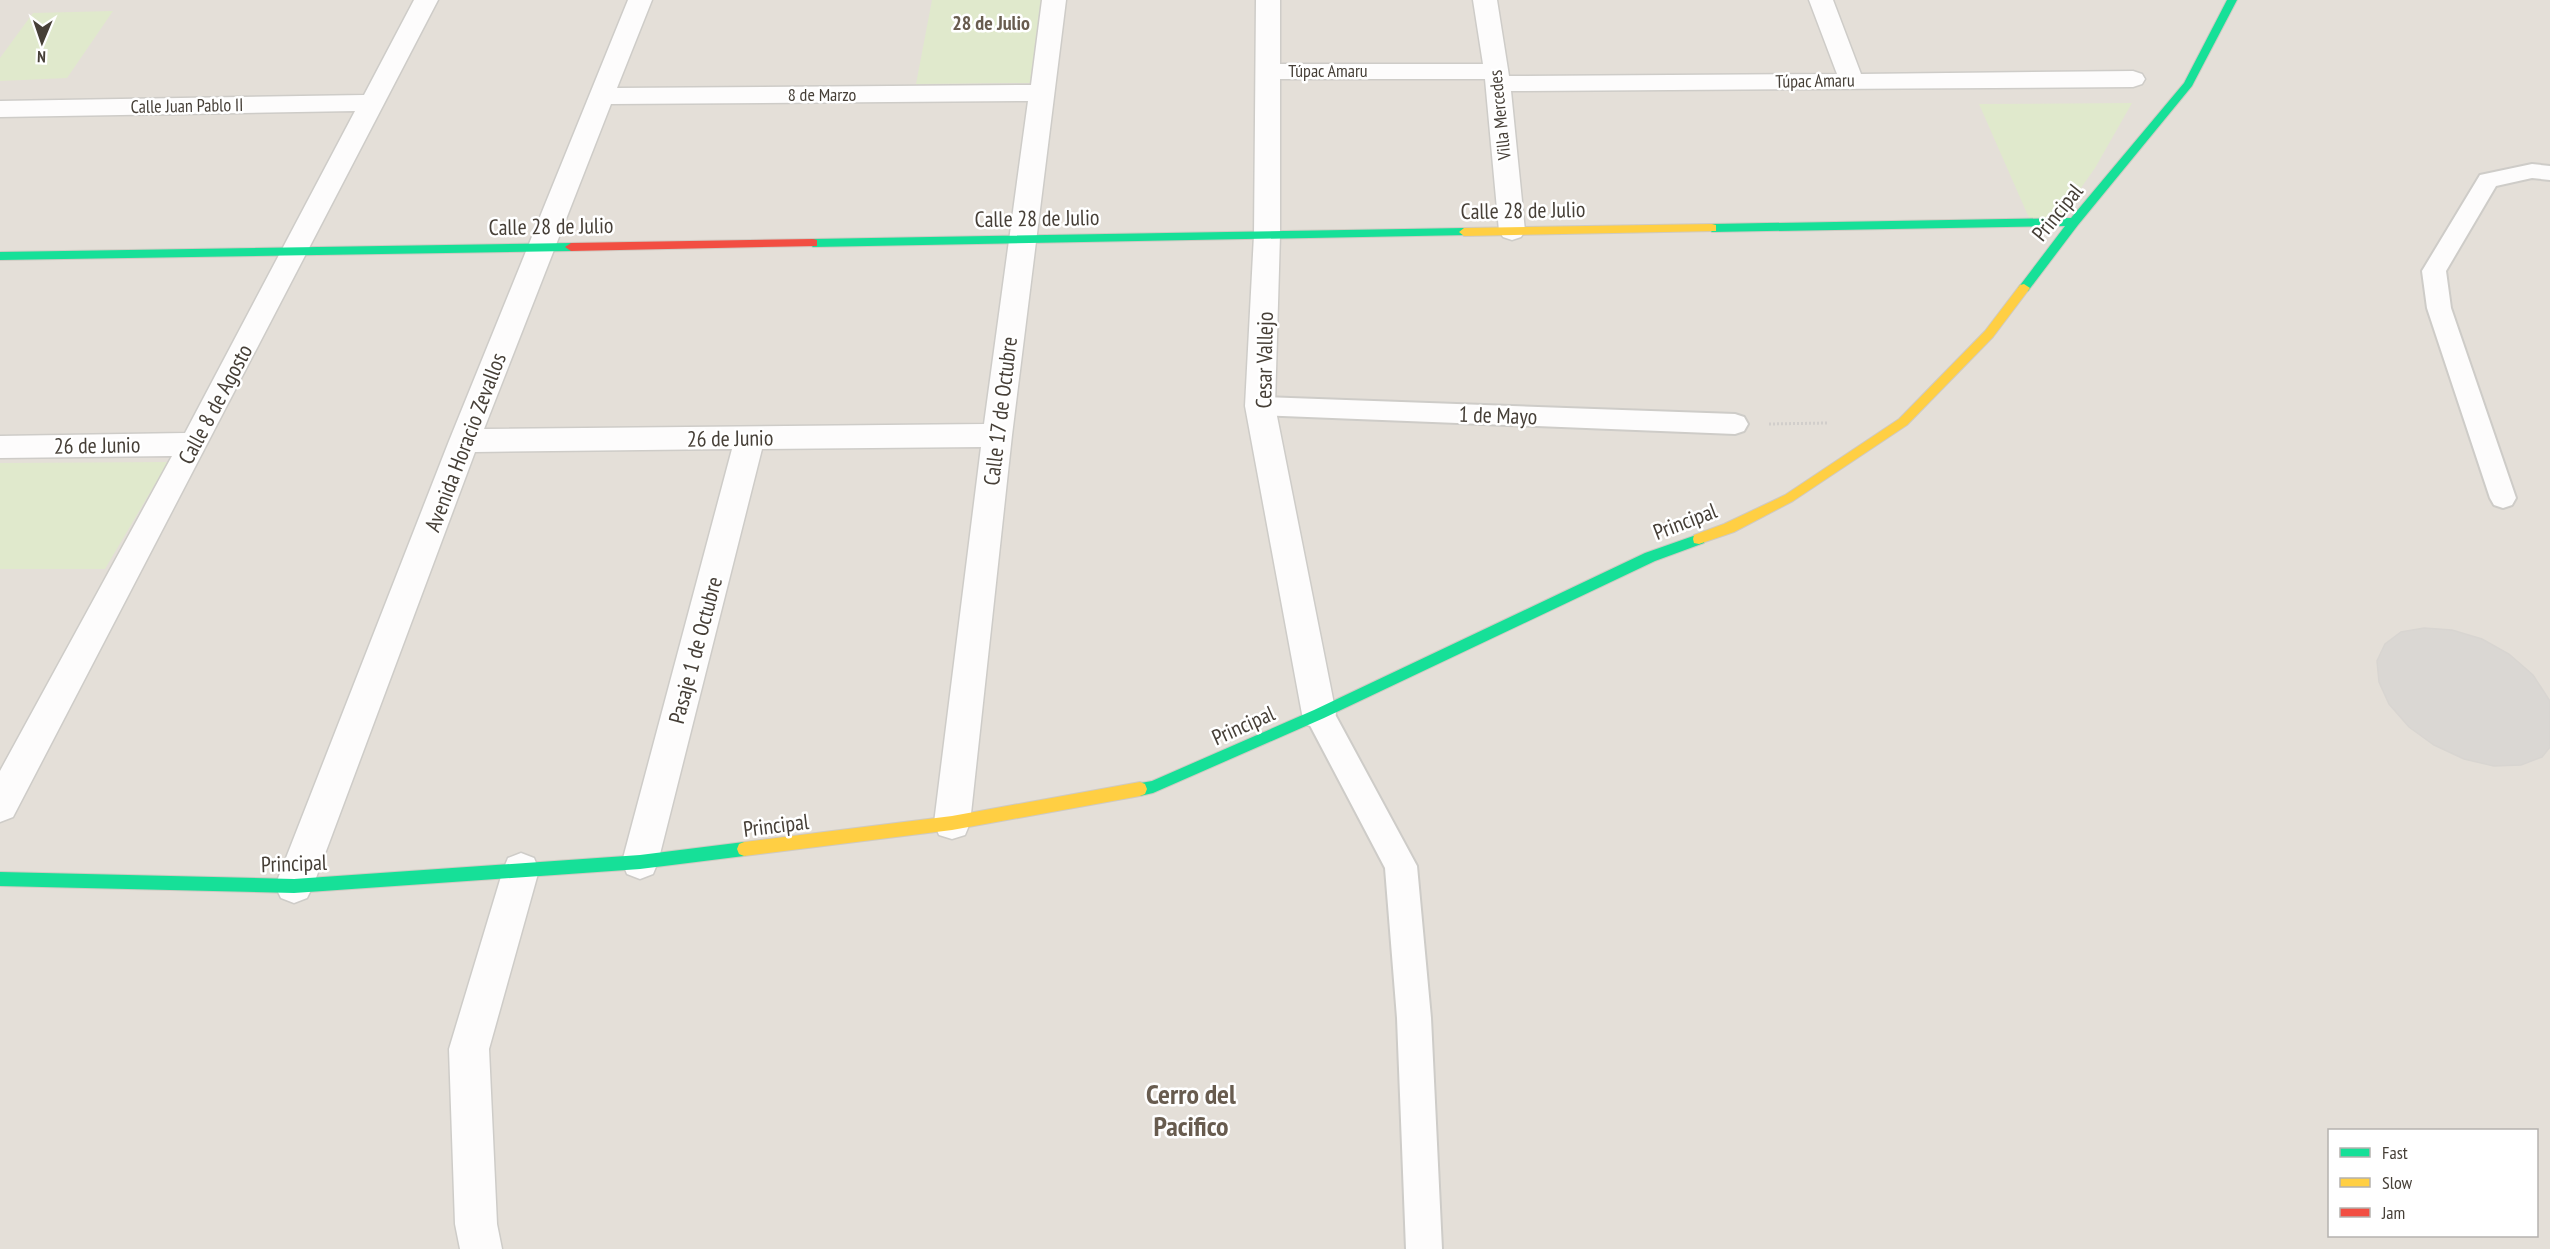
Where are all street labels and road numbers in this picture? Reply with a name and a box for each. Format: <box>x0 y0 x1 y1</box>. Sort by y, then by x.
street label: Túpac Amaru <box>1288 59 1368 82</box>
street label: Túpac Amaru <box>1775 68 1855 93</box>
street label: Villa Mercedes <box>1483 69 1516 162</box>
street label: 8 de Marzo <box>788 83 857 106</box>
street label: Calle Juan Pablo II <box>130 93 244 118</box>
street label: Principal <box>2025 177 2089 246</box>
street label: Calle 28 de Julio <box>1460 195 1586 225</box>
street label: Calle 28 de Julio <box>974 203 1100 233</box>
street label: Calle 28 de Julio <box>488 211 614 241</box>
street label: Cesar Vallejo <box>1249 311 1279 409</box>
street label: Calle 17 de Octubre <box>977 335 1023 487</box>
street label: Calle 8 de Agosto <box>172 339 258 469</box>
street label: Avenida Horacio Zevallos <box>418 349 512 535</box>
street label: 1 de Mayo <box>1458 400 1538 430</box>
street label: 26 de Junio <box>686 423 774 453</box>
street label: 26 de Junio <box>53 430 141 460</box>
street label: Principal <box>1649 496 1722 546</box>
street label: Pasaje 1 de Octubre <box>662 574 728 726</box>
street label: Principal <box>1207 698 1280 751</box>
street label: Principal <box>742 807 811 843</box>
street label: Principal <box>261 848 328 878</box>

